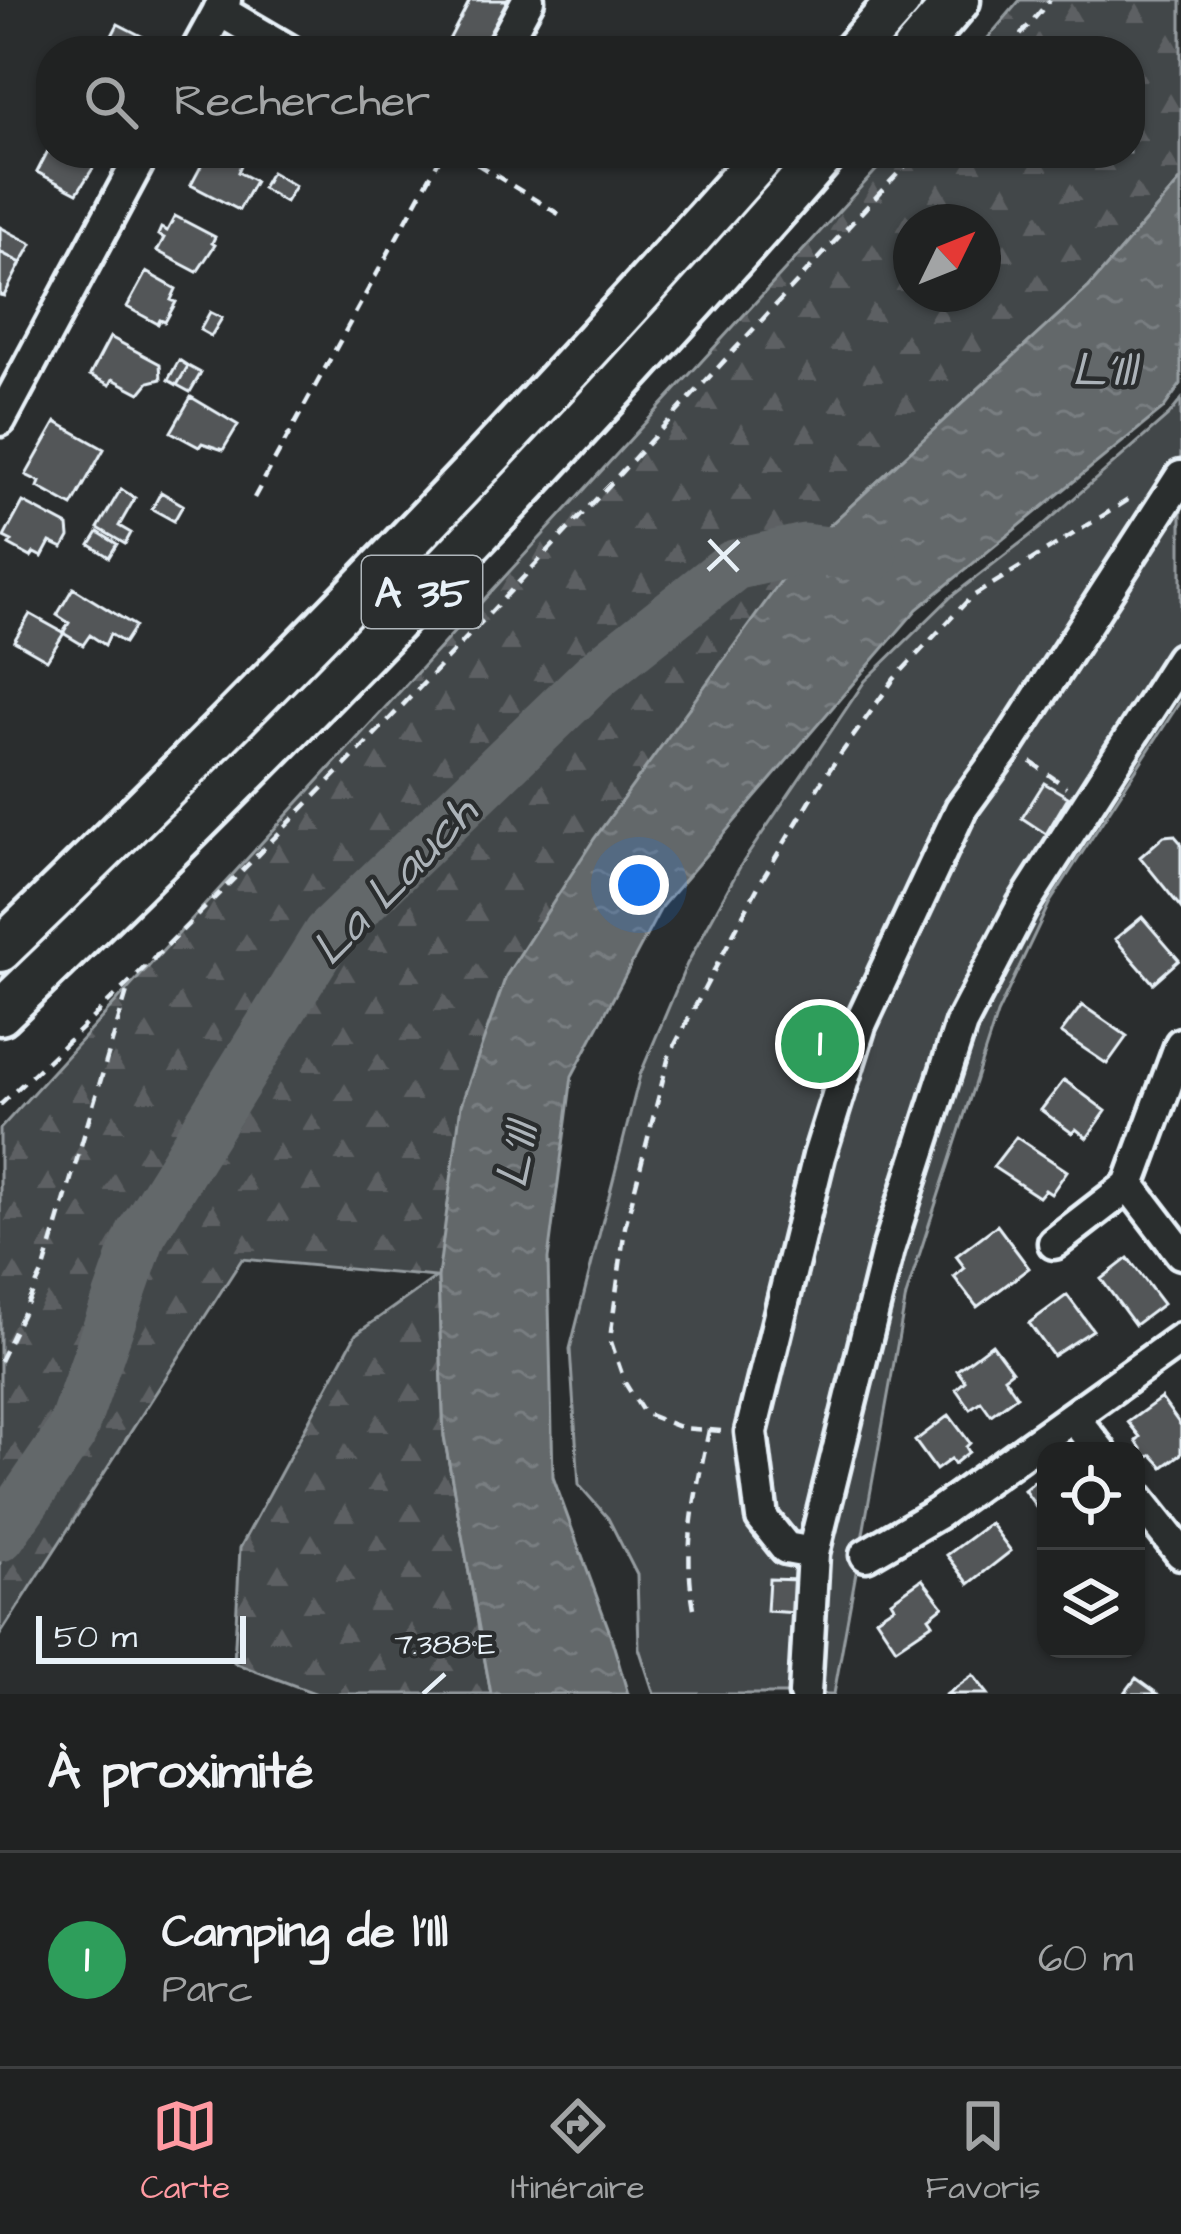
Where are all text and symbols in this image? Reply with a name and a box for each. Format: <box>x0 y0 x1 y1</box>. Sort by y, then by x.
search box <box>36 36 1145 168</box>
icon: search <box>78 69 144 135</box>
text: Rechercher <box>174 71 430 133</box>
north arrow <box>893 204 1001 312</box>
water label: L'Ill <box>1072 338 1141 404</box>
road number: A 35 <box>362 556 482 628</box>
water label: La Lauch <box>297 780 494 981</box>
your location <box>609 855 669 915</box>
pin: 1 <box>781 999 859 1089</box>
water label: L'Ill <box>480 1113 557 1193</box>
map controls <box>1037 1442 1145 1658</box>
button: locate <box>1037 1442 1145 1550</box>
button: layers <box>1037 1550 1145 1658</box>
scale bar <box>36 1610 246 1663</box>
text: 50 m <box>54 1614 137 1660</box>
text: 7.388°E <box>394 1624 496 1666</box>
text: À proximité <box>48 1737 314 1808</box>
text: Camping de l'Ill <box>162 1902 448 1964</box>
text: 1 <box>85 1933 90 1987</box>
text: 60 m <box>1038 1933 1133 1987</box>
text: Parc <box>162 1964 253 2018</box>
tab: Carte <box>140 2093 230 2211</box>
tab: Itinéraire <box>511 2093 645 2211</box>
tab: Favoris <box>925 2093 1041 2211</box>

